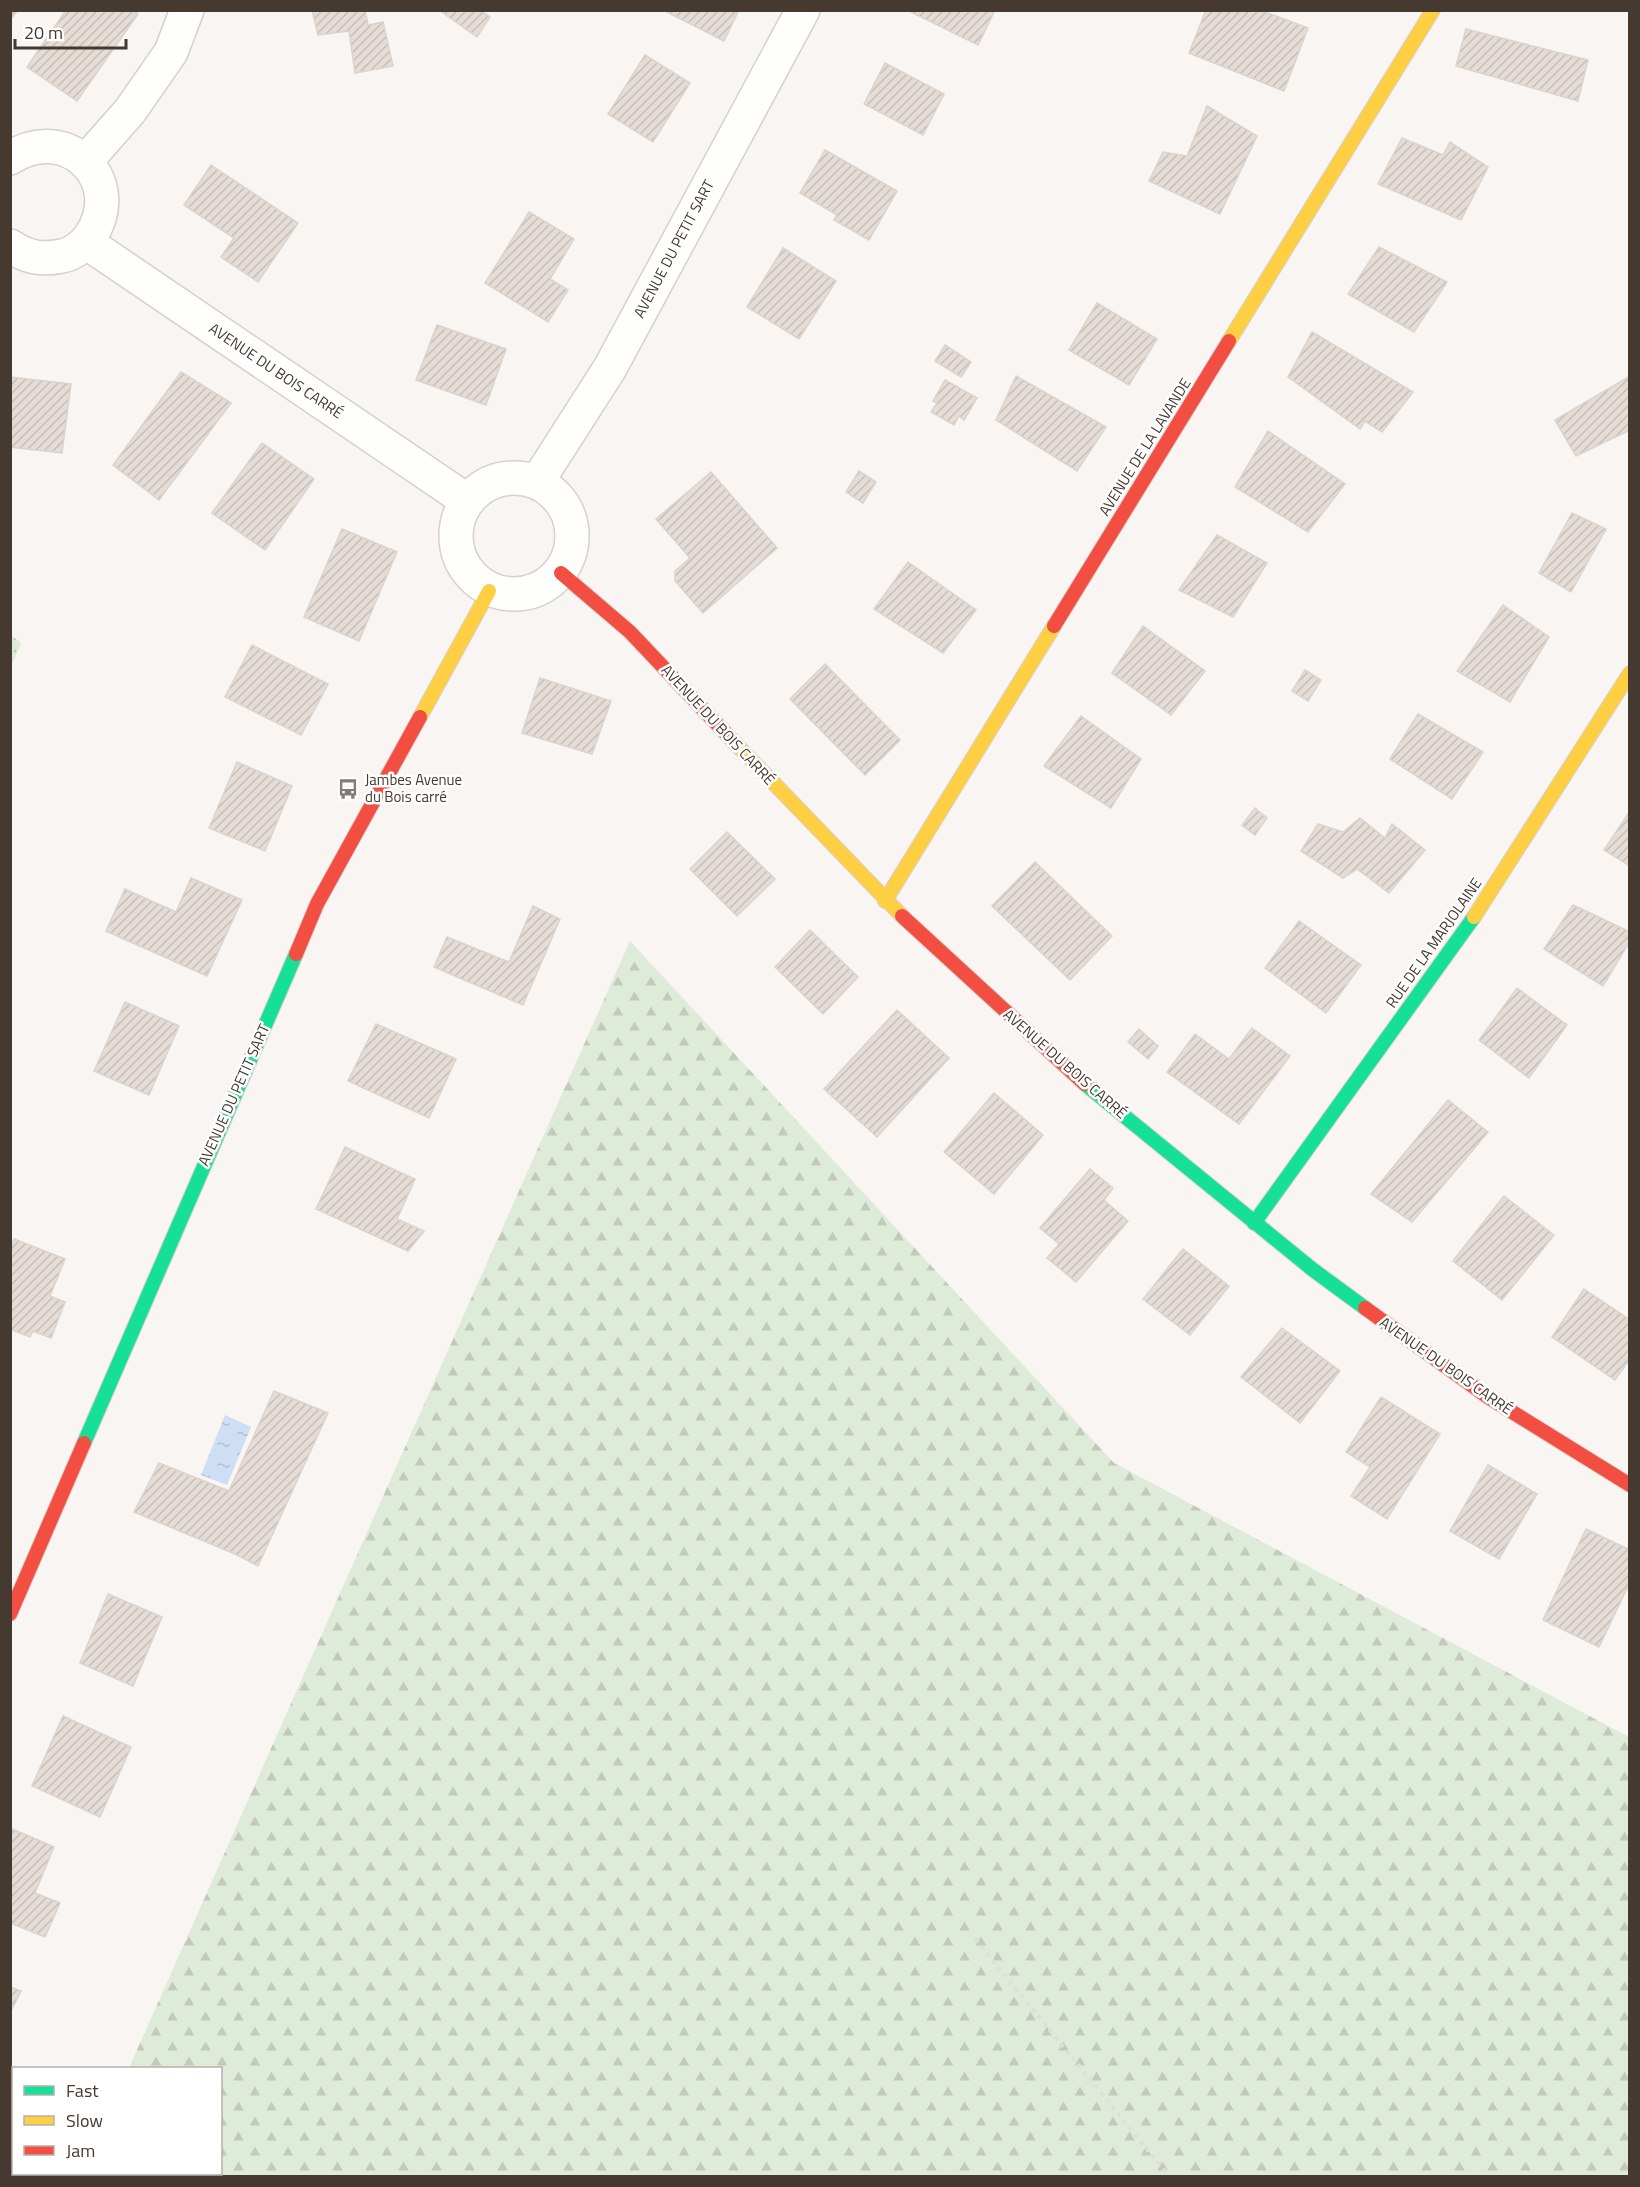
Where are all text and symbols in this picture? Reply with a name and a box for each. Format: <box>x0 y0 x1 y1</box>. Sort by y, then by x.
scale bar <box>15 12 126 50</box>
text: 20 m <box>24 19 63 46</box>
street label: AVENUE DU PETIT SART <box>627 176 720 322</box>
street label: AVENUE DU BOIS CARRÉ <box>204 317 348 424</box>
street label: AVENUE DE LA LAVANDE <box>1093 373 1196 520</box>
street label: AVENUE DU BOIS CARRÉ <box>656 659 781 790</box>
place label: Jambes Avenue du Bois carré <box>365 768 462 808</box>
bus stop icon: Jambes Avenue du Bois carré <box>336 777 360 801</box>
street label: RUE DE LA MARJOLAINE <box>1380 873 1487 1013</box>
street label: AVENUE DU BOIS CARRÉ <box>998 1003 1132 1124</box>
street label: AVENUE DU PETIT SART <box>192 1020 275 1170</box>
street label: AVENUE DU BOIS CARRÉ <box>1375 1311 1517 1420</box>
legend <box>12 2067 222 2175</box>
text: Fast <box>66 2077 99 2104</box>
text: Slow <box>66 2107 103 2134</box>
text: Jam <box>66 2137 95 2164</box>

